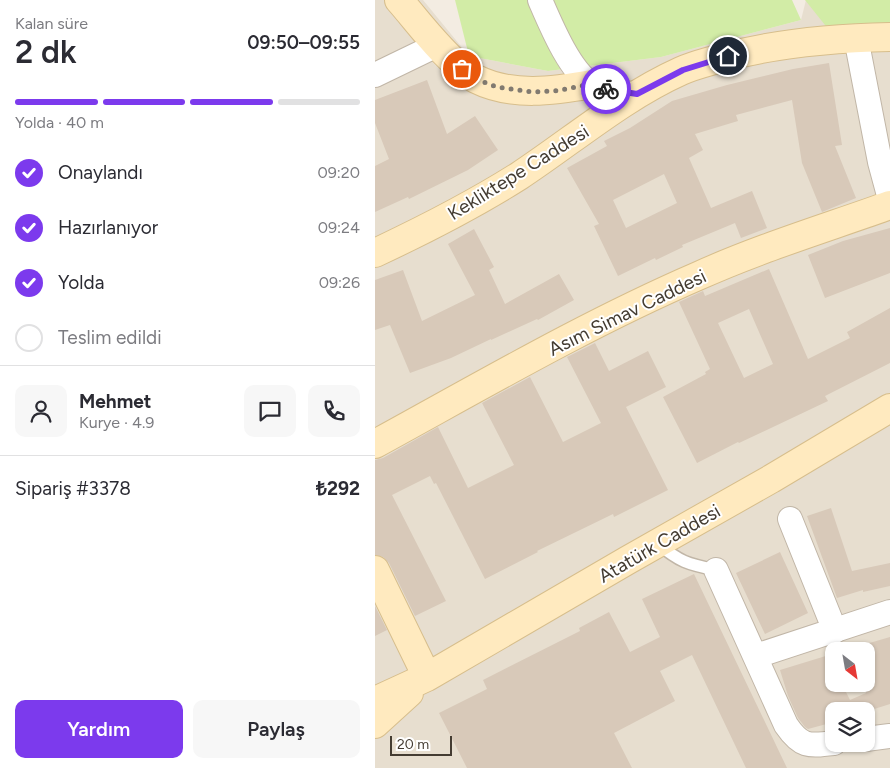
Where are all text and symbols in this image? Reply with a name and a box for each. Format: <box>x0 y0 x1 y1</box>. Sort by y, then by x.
text: Kalan süre <box>15 14 88 33</box>
text: 09:50–09:55 <box>247 31 360 54</box>
text: 2 dk <box>15 33 76 71</box>
pin <box>707 35 749 77</box>
icon: home <box>714 42 742 70</box>
pin <box>441 48 483 90</box>
icon: bag <box>448 55 476 83</box>
courier <box>581 64 631 114</box>
icon: bike <box>592 75 620 103</box>
text: Yolda · 40 m <box>15 113 104 132</box>
street label: Kekliktepe Caddesi <box>444 120 593 225</box>
icon: check <box>15 159 43 187</box>
text: Onaylandı <box>58 161 143 184</box>
text: 09:20 <box>317 163 360 182</box>
icon: check <box>15 214 43 242</box>
text: Hazırlanıyor <box>58 216 158 239</box>
text: 09:24 <box>318 218 360 237</box>
street label: Asım Simav Caddesi <box>545 264 710 361</box>
icon: check <box>15 269 43 297</box>
text: Yolda <box>58 271 104 294</box>
text: 09:26 <box>319 273 360 292</box>
text: Teslim edildi <box>58 326 162 349</box>
button: person <box>15 385 67 437</box>
button: chat <box>244 385 296 437</box>
button: phone <box>308 385 360 437</box>
text: Mehmet <box>79 390 151 413</box>
text: Kurye · 4.9 <box>79 413 154 432</box>
text: Sipariş #3378 <box>15 477 131 500</box>
text: ₺292 <box>316 477 360 500</box>
street label: Atatürk Caddesi <box>594 499 724 588</box>
north arrow <box>825 642 875 692</box>
map controls <box>825 642 875 752</box>
button: Yardım <box>15 700 183 758</box>
button: Paylaş <box>193 700 360 758</box>
button: layers <box>825 702 875 752</box>
scale bar <box>390 733 453 756</box>
text: 20 m <box>397 736 429 753</box>

